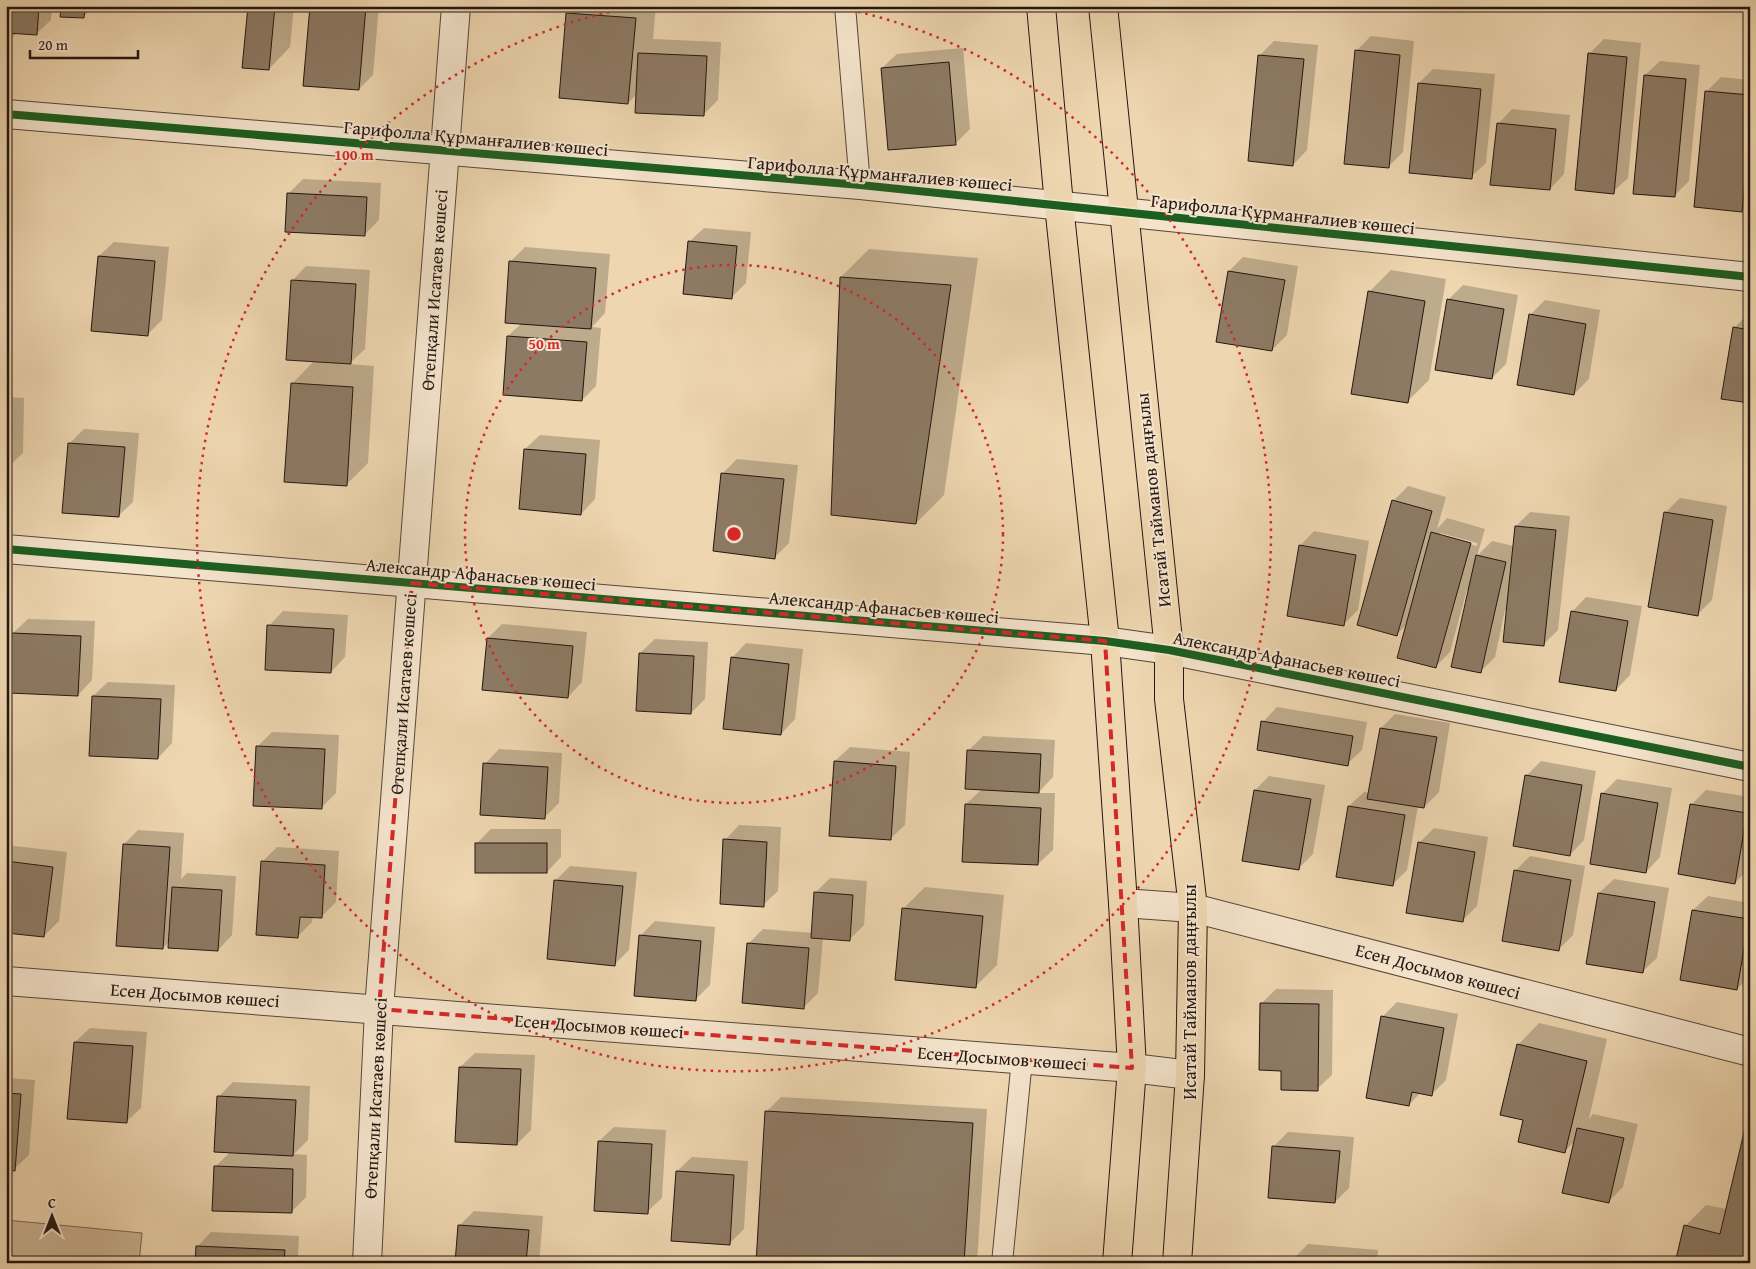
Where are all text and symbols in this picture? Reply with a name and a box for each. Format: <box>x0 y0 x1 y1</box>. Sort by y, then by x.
scale bar <box>30 28 138 60</box>
text: 20 m <box>38 34 69 55</box>
street label: Гарифолла Құрманғалиев көшесі <box>343 113 609 163</box>
text: 100 m <box>334 144 374 165</box>
street label: Гарифолла Құрманғалиев көшесі <box>747 148 1013 198</box>
street label: Гарифолла Құрманғалиев көшесі <box>1150 187 1416 241</box>
street label: Өтепқали Исатаев көшесі <box>413 188 455 392</box>
text: 50 m <box>528 333 560 354</box>
street label: Исатай Тайманов даңғылы <box>1128 391 1178 609</box>
centre of rings <box>725 525 743 543</box>
street label: Александр Афанасьев көшесі <box>365 550 597 598</box>
street label: Александр Афанасьев көшесі <box>768 583 1000 631</box>
street label: Өтепқали Исатаев көшесі <box>382 592 424 796</box>
street label: Александр Афанасьев көшесі <box>1171 624 1403 694</box>
street label: Исатай Тайманов даңғылы <box>1176 884 1203 1100</box>
street label: Есен Досымов көшесі <box>1353 936 1523 1006</box>
street label: Есен Досымов көшесі <box>109 976 281 1014</box>
street label: Өтепқали Исатаев көшесі <box>356 997 394 1199</box>
street label: Есен Досымов көшесі <box>513 1007 685 1045</box>
street label: Есен Досымов көшесі <box>916 1039 1088 1077</box>
north arrow <box>28 1192 78 1242</box>
text: С <box>48 1193 56 1213</box>

